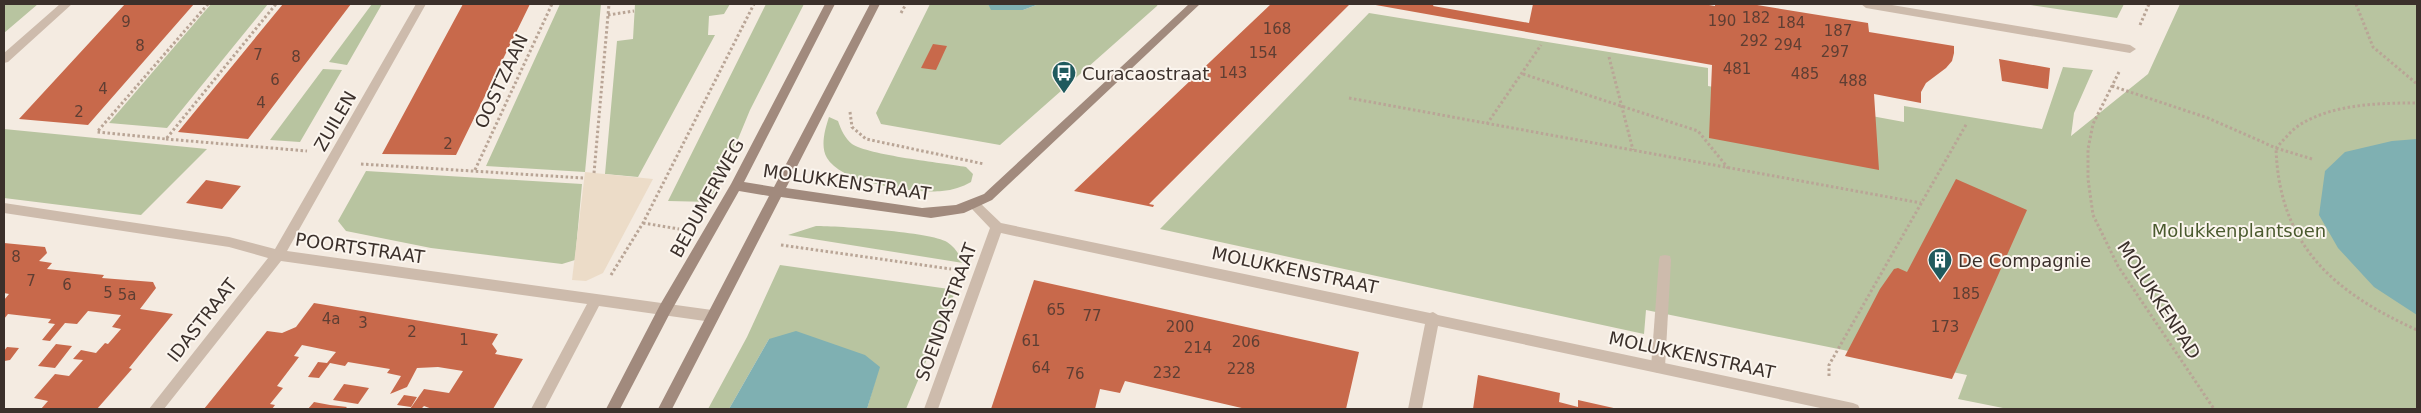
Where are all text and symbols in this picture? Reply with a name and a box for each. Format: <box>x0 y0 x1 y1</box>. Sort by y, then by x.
house number: 182 <box>1742 9 1770 27</box>
house number: 190 <box>1708 12 1736 30</box>
house number: 9 <box>121 13 131 31</box>
house number: 184 <box>1777 14 1805 32</box>
house number: 168 <box>1263 20 1291 38</box>
house number: 187 <box>1824 22 1852 40</box>
street label: OOSTZAAN <box>470 30 532 132</box>
house number: 292 <box>1740 32 1768 50</box>
house number: 294 <box>1774 36 1802 54</box>
house number: 8 <box>135 37 145 55</box>
house number: 297 <box>1821 43 1849 61</box>
house number: 154 <box>1249 44 1277 62</box>
house number: 7 <box>253 46 263 64</box>
house number: 8 <box>291 48 301 66</box>
bus stop icon: Curacaostraat <box>1051 60 1077 94</box>
house number: 481 <box>1723 60 1751 78</box>
place label: Curacaostraat <box>1082 63 1209 84</box>
house number: 143 <box>1219 64 1247 82</box>
house number: 485 <box>1791 65 1819 83</box>
house number: 6 <box>270 71 280 89</box>
house number: 488 <box>1839 72 1867 90</box>
house number: 4 <box>98 80 108 98</box>
street label: ZUILEN <box>309 87 361 155</box>
house number: 4 <box>256 94 266 112</box>
house number: 2 <box>74 103 84 121</box>
house number: 2 <box>443 135 453 153</box>
street label: BEDUMERWEG <box>666 135 748 261</box>
street label: MOLUKKENSTRAAT <box>762 160 933 204</box>
park label: Molukkenplantsoen <box>2152 220 2326 241</box>
street label: POORTSTRAAT <box>294 229 427 268</box>
street label: MOLUKKENPAD <box>2113 237 2205 363</box>
street label: SOENDASTRAAT <box>911 239 981 384</box>
street label: MOLUKKENSTRAAT <box>1210 242 1381 298</box>
building icon: De Compagnie <box>1927 247 1953 281</box>
house number: 8 <box>11 248 21 266</box>
place label: De Compagnie <box>1958 250 2091 271</box>
house number: 7 <box>26 272 36 290</box>
street label: IDASTRAAT <box>163 273 242 366</box>
house number: 6 <box>62 276 72 294</box>
house number: 5 <box>103 284 113 302</box>
house number: 185 <box>1952 285 1980 303</box>
house number: 5a <box>118 286 136 304</box>
house number: 65 <box>1046 301 1066 319</box>
house number: 77 <box>1082 307 1102 325</box>
house number: 4a <box>322 310 340 328</box>
house number: 3 <box>358 314 368 332</box>
house number: 200 <box>1166 318 1194 336</box>
house number: 173 <box>1931 318 1959 336</box>
house number: 2 <box>407 323 417 341</box>
street label: MOLUKKENSTRAAT <box>1607 327 1778 383</box>
house number: 1 <box>459 331 469 349</box>
house number: 61 <box>1021 332 1041 350</box>
house number: 206 <box>1232 333 1260 351</box>
house number: 214 <box>1184 339 1212 357</box>
house number: 64 <box>1031 359 1051 377</box>
house number: 228 <box>1227 360 1255 378</box>
house number: 232 <box>1153 364 1181 382</box>
house number: 76 <box>1065 365 1085 383</box>

